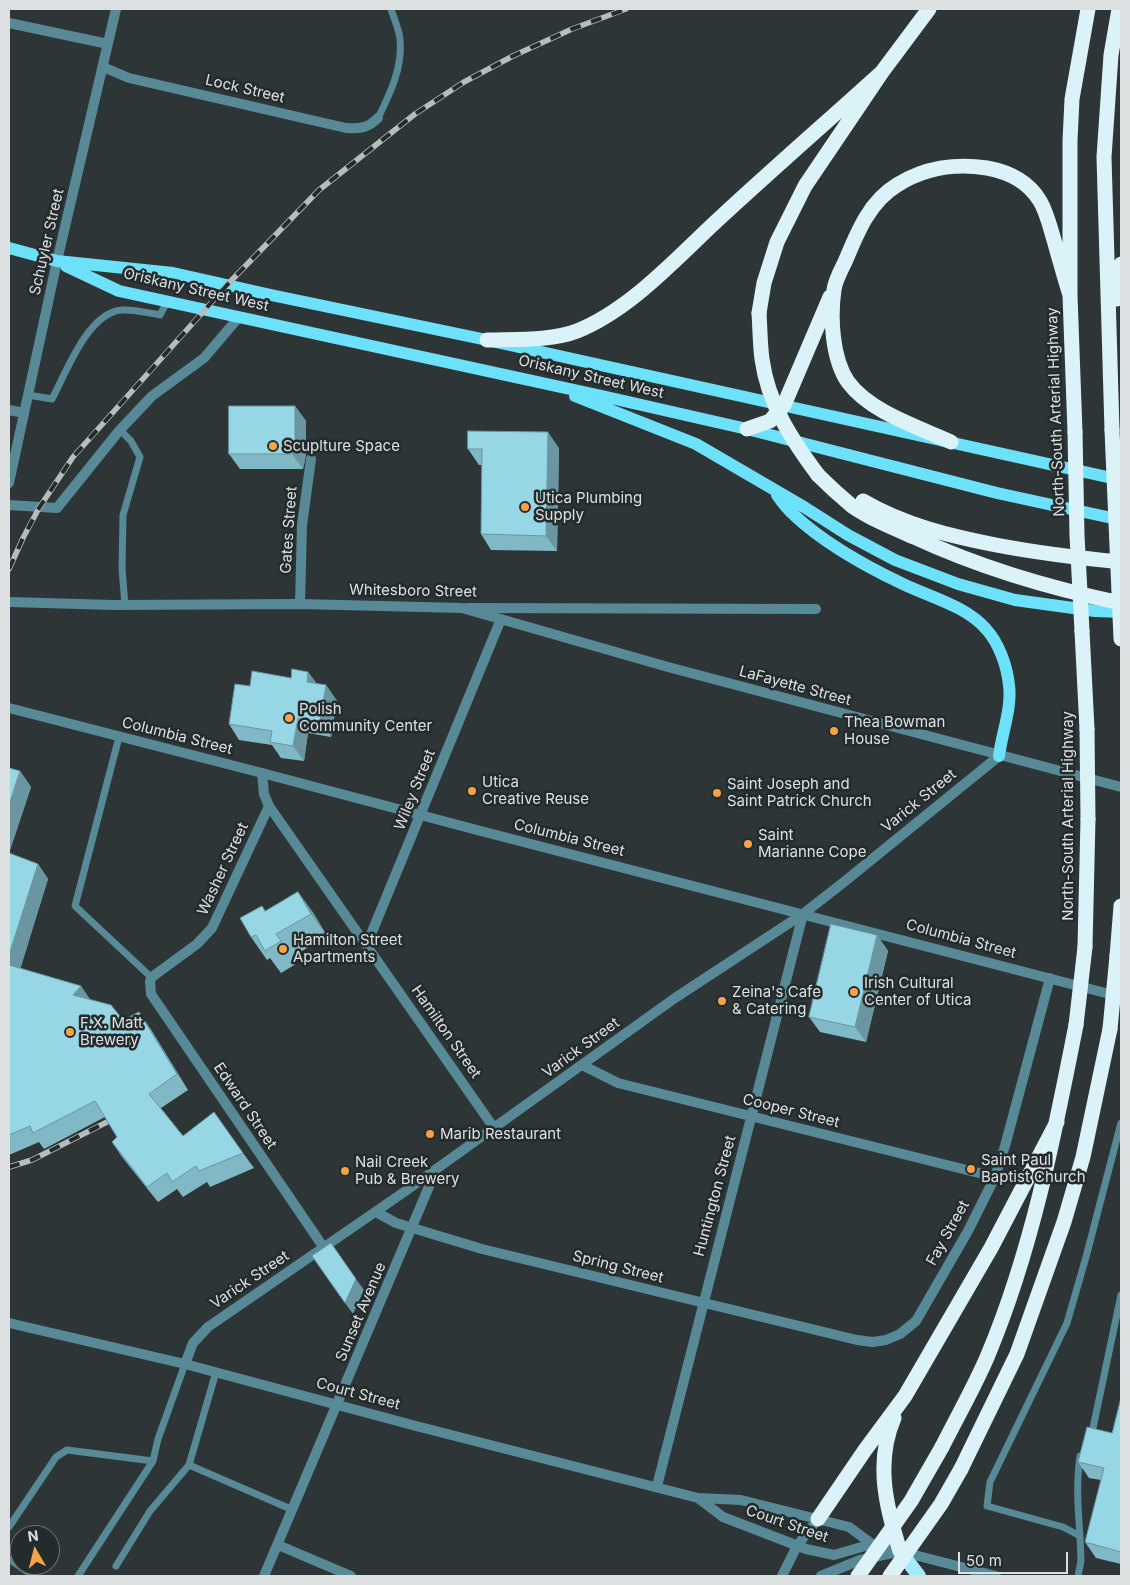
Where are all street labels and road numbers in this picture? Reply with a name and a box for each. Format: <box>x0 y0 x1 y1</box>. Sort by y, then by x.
street label: Lock Street <box>204 71 286 107</box>
street label: Schuyler Street <box>26 187 68 297</box>
street label: Oriskany Street West <box>121 264 271 316</box>
street label: North-South Arterial Highway <box>1043 307 1069 517</box>
street label: Oriskany Street West <box>516 351 666 403</box>
street label: Gates Street <box>277 486 301 574</box>
street label: Whitesboro Street <box>349 581 477 601</box>
street label: LaFayette Street <box>737 662 853 710</box>
street label: North-South Arterial Highway <box>1059 711 1077 921</box>
street label: Columbia Street <box>120 714 234 758</box>
street label: Wiley Street <box>391 747 439 833</box>
street label: Varick Street <box>878 765 960 837</box>
street label: Columbia Street <box>512 816 626 860</box>
street label: Washer Street <box>194 820 252 918</box>
street label: Columbia Street <box>904 916 1018 962</box>
street label: Hamilton Street <box>407 982 485 1082</box>
street label: Varick Street <box>539 1014 623 1082</box>
street label: Edward Street <box>210 1060 280 1152</box>
street label: Cooper Street <box>741 1090 841 1132</box>
street label: Huntington Street <box>690 1133 740 1259</box>
street label: Fay Street <box>923 1197 973 1269</box>
street label: Varick Street <box>207 1247 293 1313</box>
street label: Spring Street <box>571 1247 665 1287</box>
street label: Sunset Avenue <box>332 1260 390 1364</box>
street label: Court Street <box>314 1374 402 1414</box>
street label: Court Street <box>743 1501 831 1547</box>

